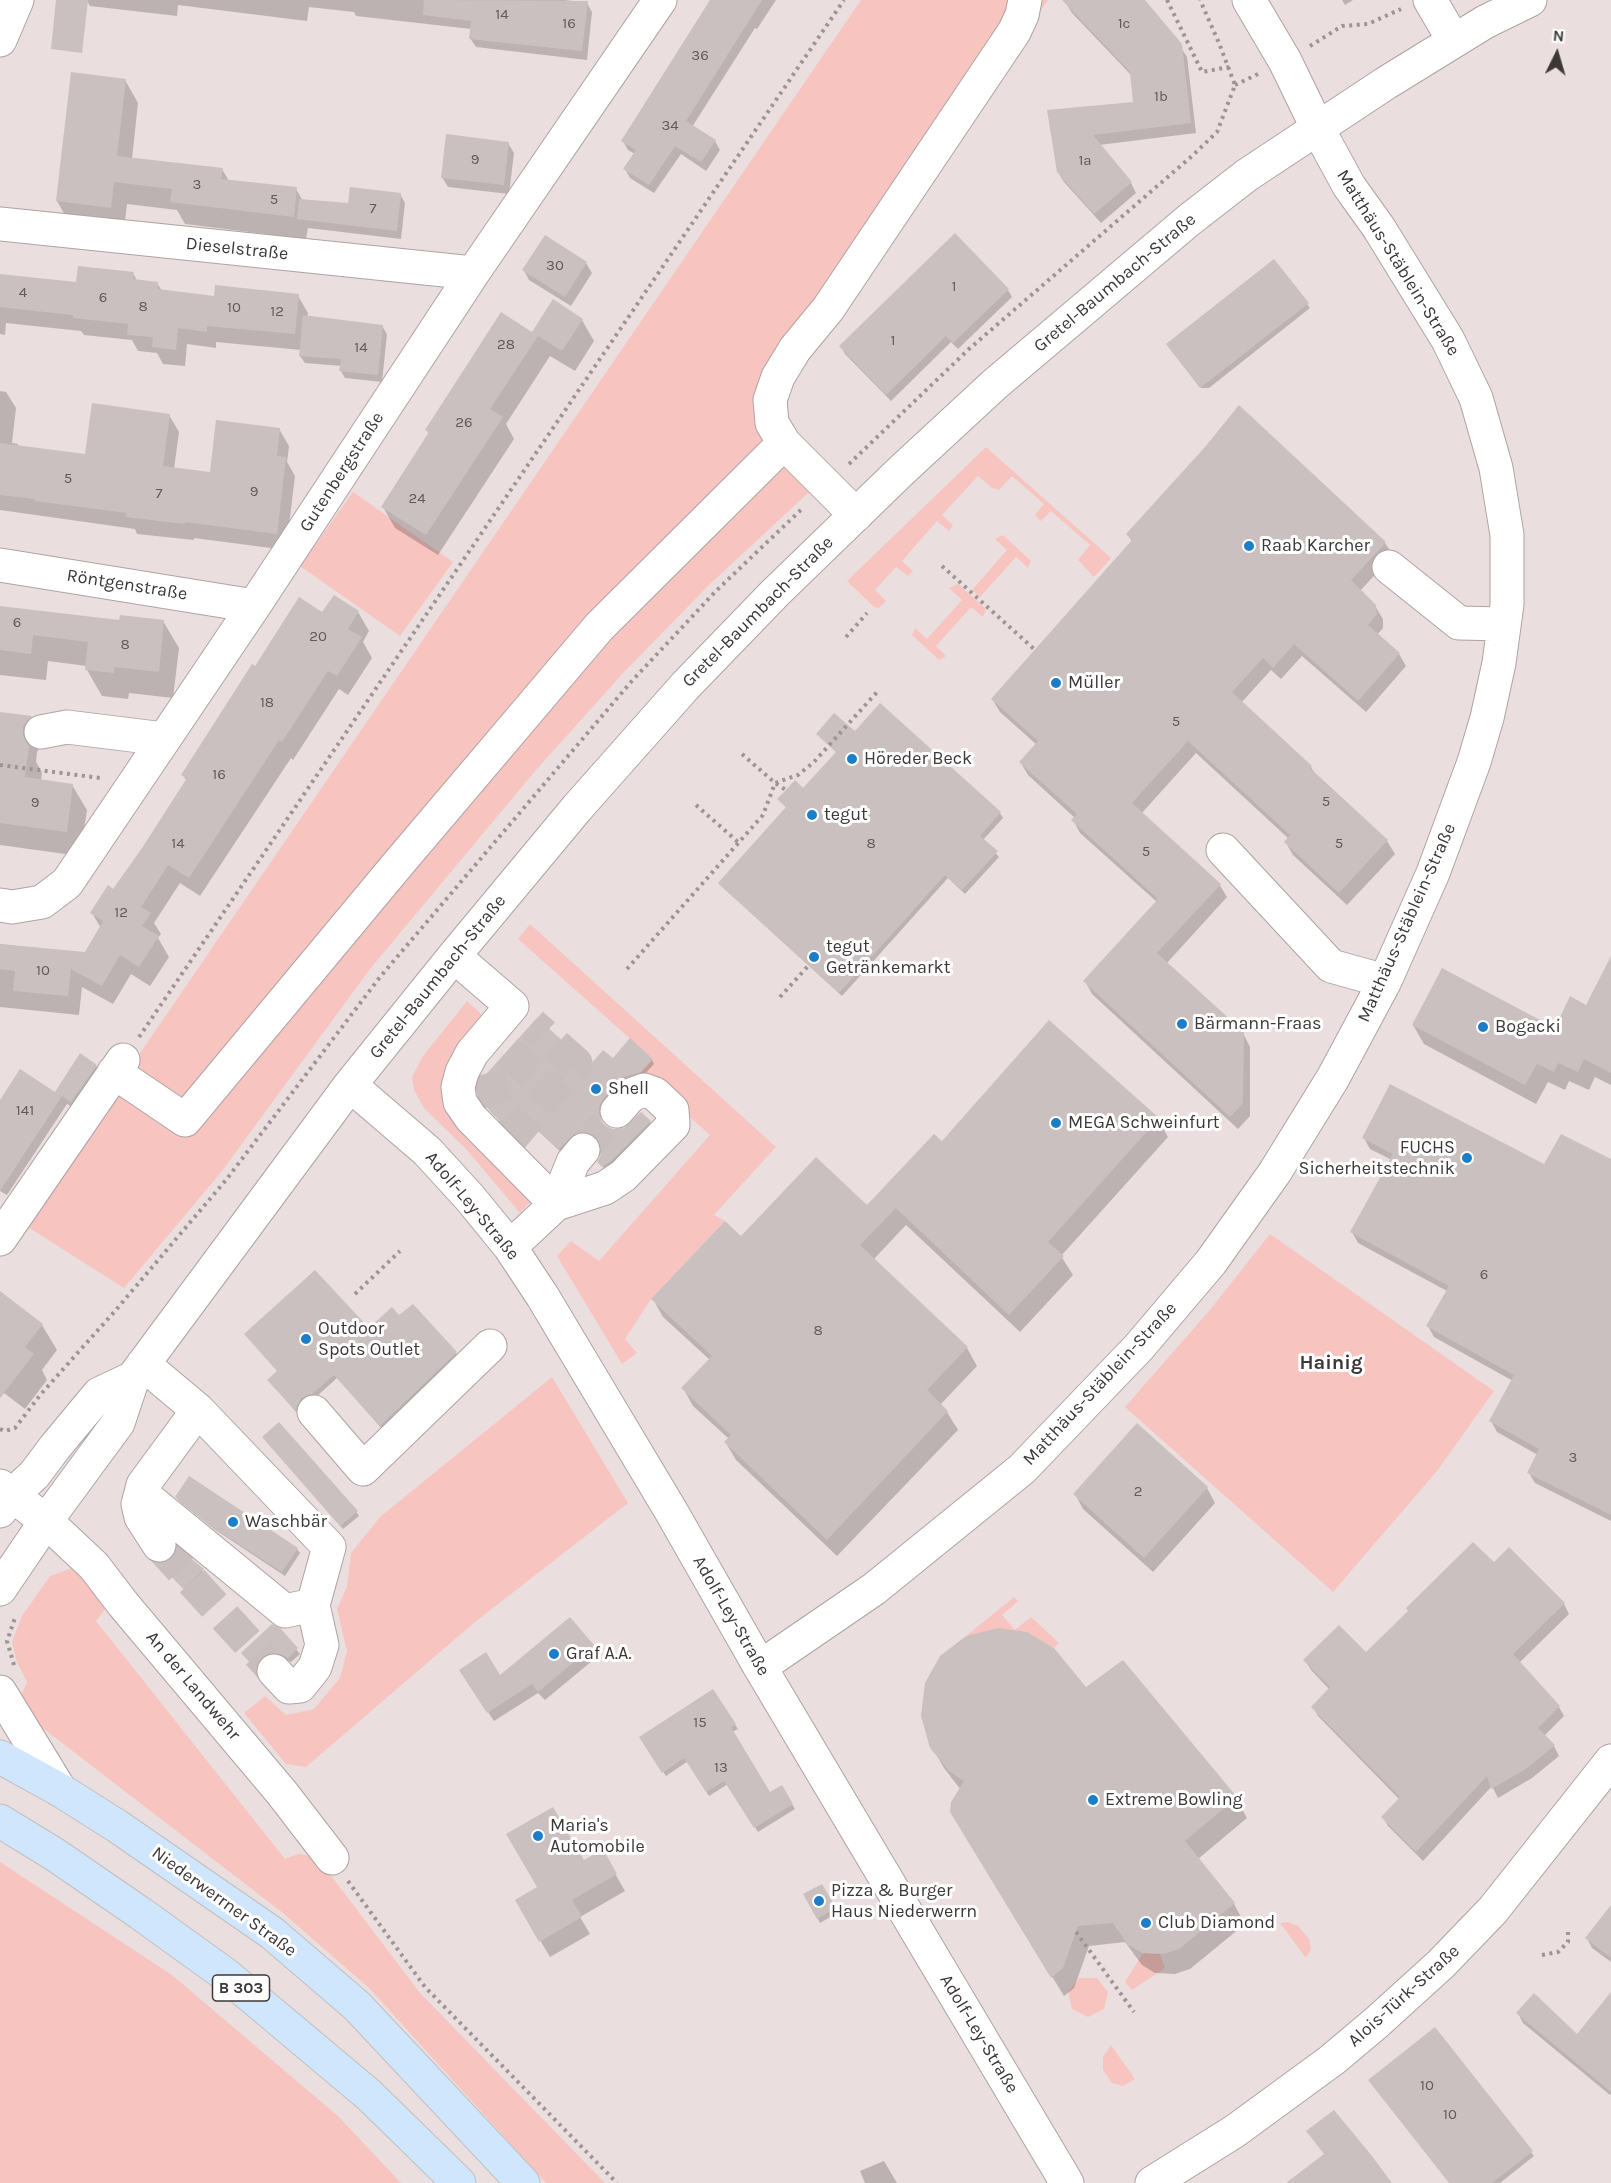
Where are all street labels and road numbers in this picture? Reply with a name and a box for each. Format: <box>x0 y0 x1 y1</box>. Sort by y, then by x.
street label: Matthäus-Stäblein-Straße <box>1332 166 1464 360</box>
street label: Gretel-Baumbach-Straße <box>1030 209 1200 357</box>
street label: Dieselstraße <box>185 233 289 265</box>
street label: Gutenbergstraße <box>295 408 389 536</box>
street label: Gretel-Baumbach-Straße <box>678 532 838 692</box>
street label: Röntgenstraße <box>65 565 189 605</box>
street label: Matthäus-Stäblein-Straße <box>1353 820 1461 1026</box>
street label: Gretel-Baumbach-Straße <box>365 891 511 1063</box>
street label: Adolf-Ley-Straße <box>420 1147 524 1265</box>
street label: Matthäus-Stäblein-Straße <box>1019 1298 1181 1470</box>
street label: Adolf-Ley-Straße <box>688 1552 774 1680</box>
street label: An der Landwehr <box>141 1627 245 1745</box>
street label: Niederwerrner Straße <box>147 1842 301 1962</box>
street label: Alois-Türk-Straße <box>1344 1940 1464 2052</box>
street label: Adolf-Ley-Straße <box>935 1971 1023 2097</box>
road number: B 303 <box>212 1975 270 2001</box>

